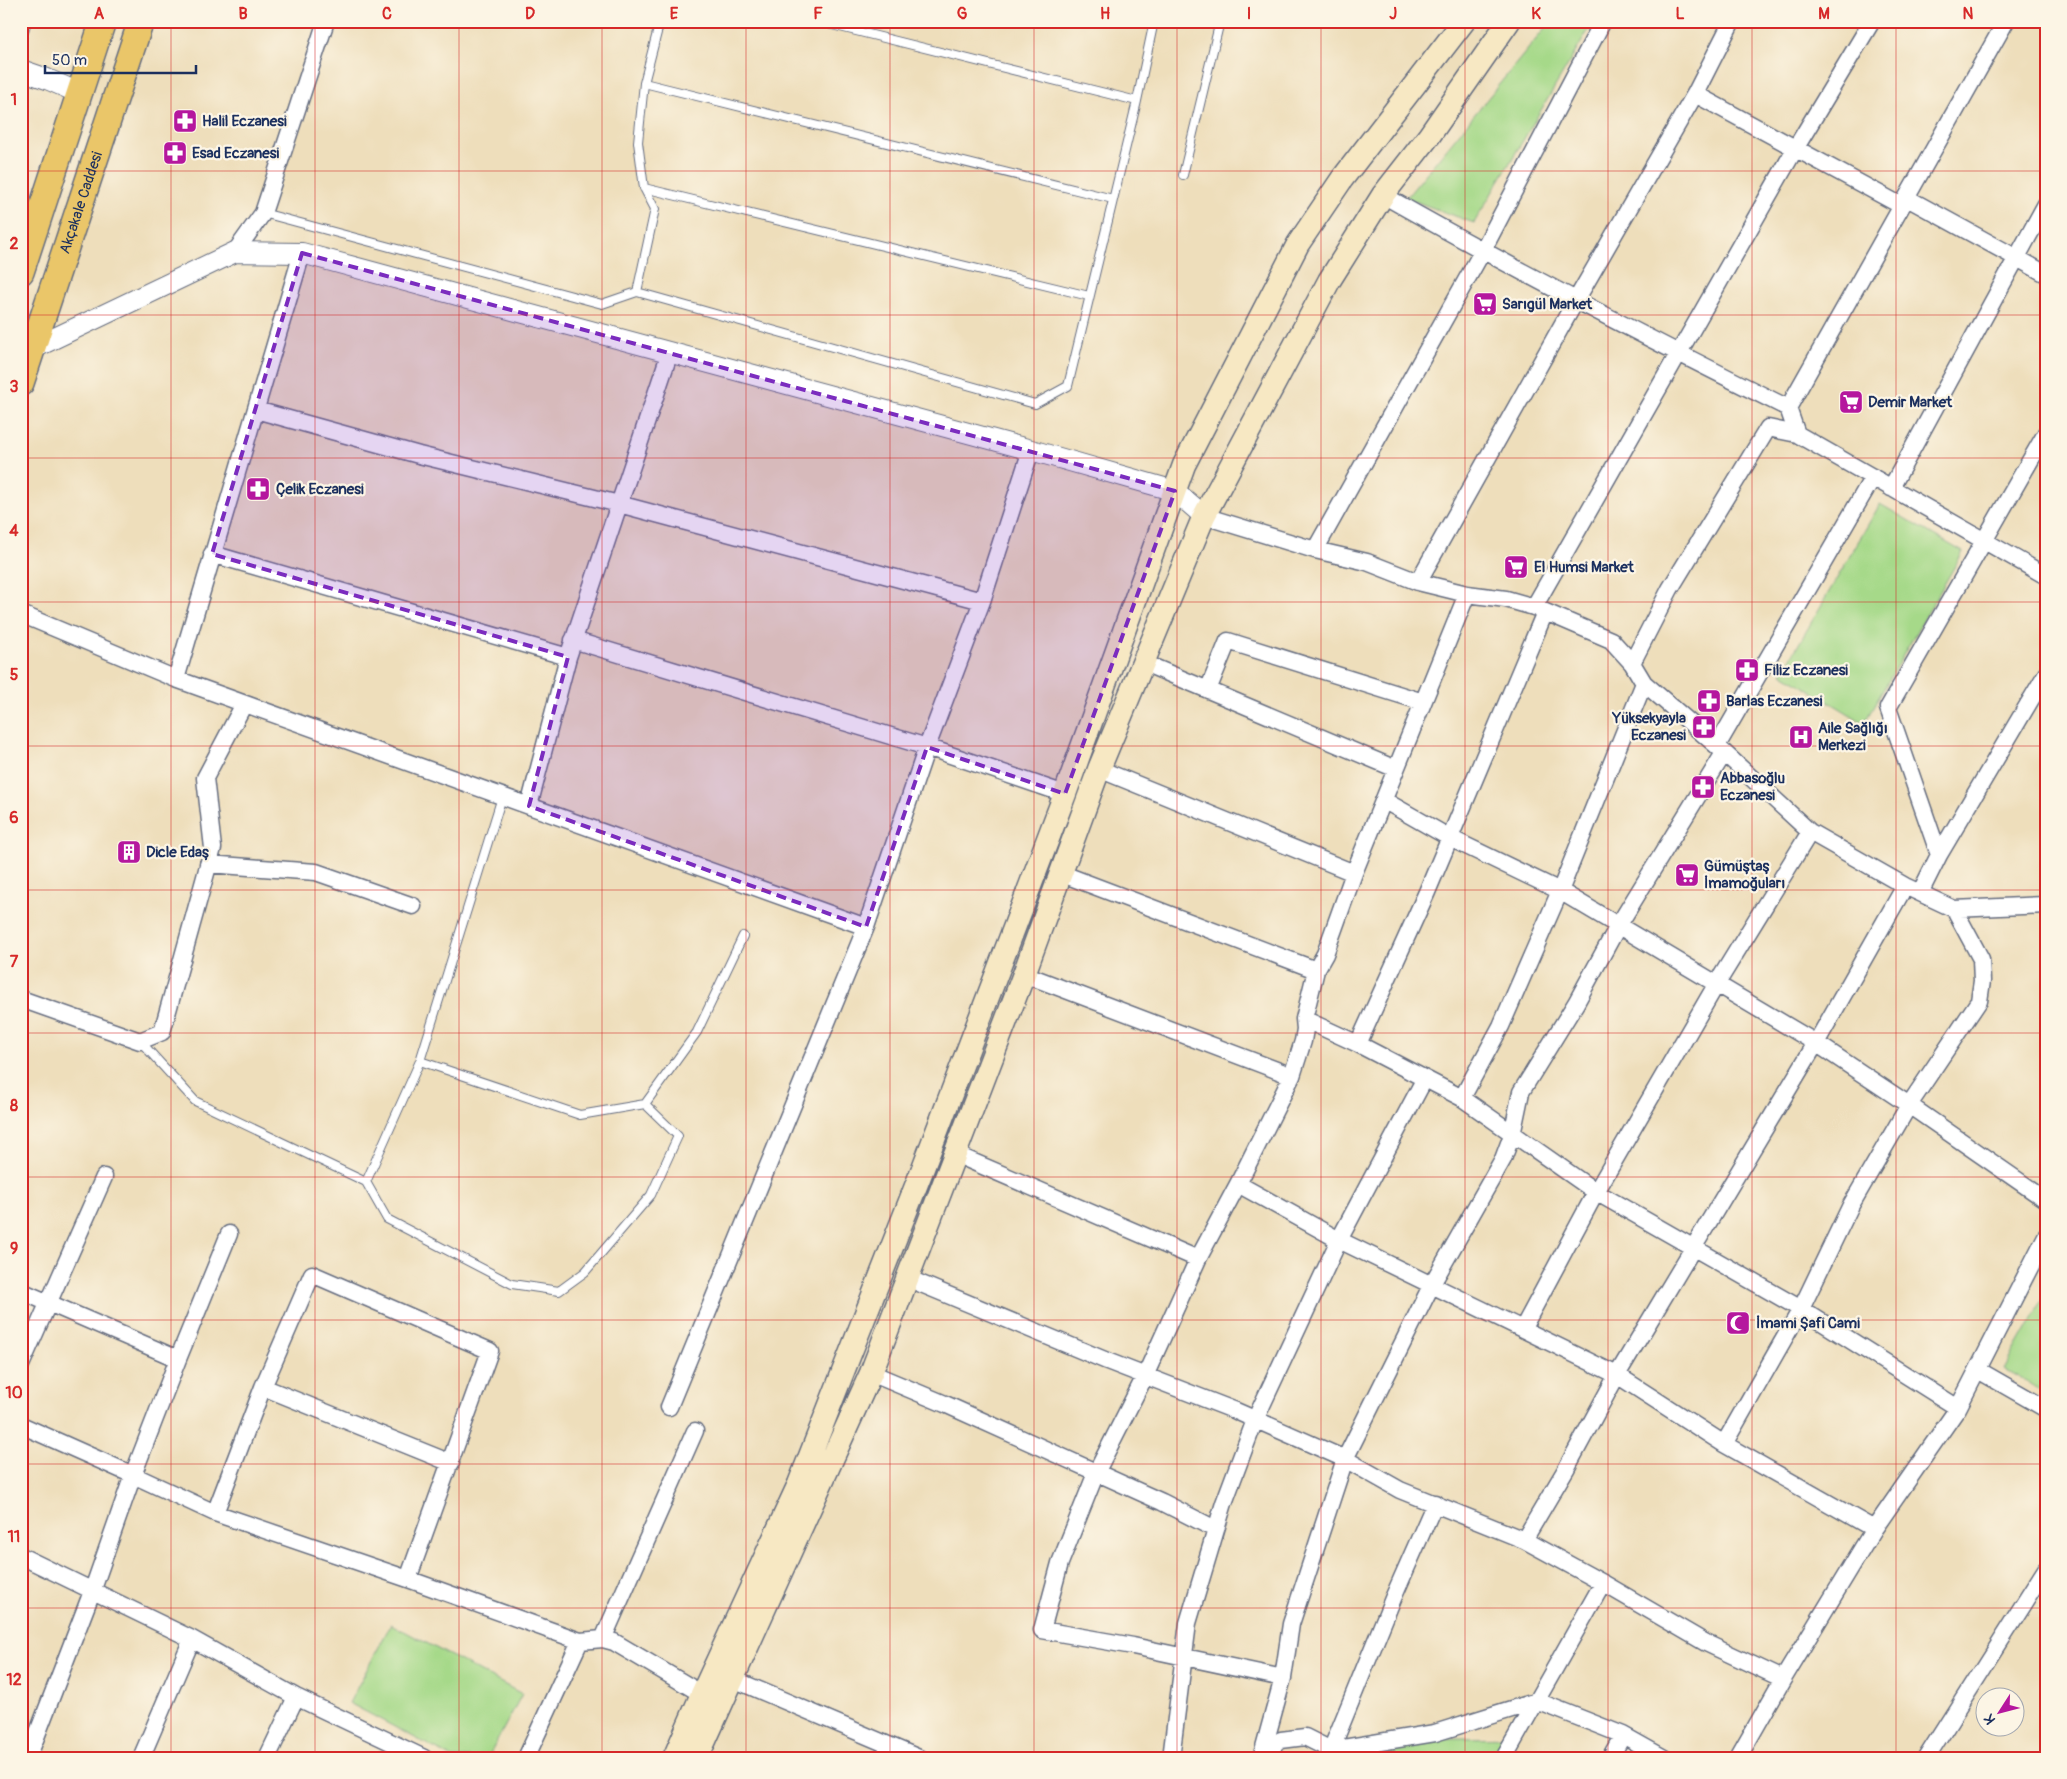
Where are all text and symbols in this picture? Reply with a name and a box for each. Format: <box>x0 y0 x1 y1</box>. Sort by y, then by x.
text: A <box>94 4 105 24</box>
text: B <box>238 4 248 24</box>
text: C <box>382 4 392 24</box>
text: D <box>525 4 535 24</box>
text: E <box>670 4 679 24</box>
text: F <box>813 4 823 24</box>
text: G <box>957 4 968 24</box>
text: H <box>1100 4 1110 24</box>
text: I <box>1247 4 1251 24</box>
text: J <box>1389 4 1397 24</box>
text: K <box>1531 4 1541 24</box>
text: L <box>1675 4 1685 24</box>
text: M <box>1818 4 1830 24</box>
text: N <box>1963 4 1974 24</box>
scale bar <box>45 42 196 74</box>
text: 50 m <box>52 51 87 70</box>
text: 1 <box>11 90 17 110</box>
pharmacy icon: Halil Eczanesi <box>172 108 198 134</box>
place label: Halil Eczanesi <box>202 112 287 131</box>
pharmacy icon: Esad Eczanesi <box>162 140 188 166</box>
place label: Esad Eczanesi <box>192 144 279 163</box>
street label: Akçakale Caddesi <box>55 149 107 256</box>
text: 2 <box>10 234 19 254</box>
supermarket icon: Sarıgül Market <box>1472 291 1498 317</box>
place label: Sarıgül Market <box>1502 295 1593 314</box>
text: 3 <box>10 377 19 397</box>
supermarket icon: Demir Market <box>1838 389 1864 415</box>
place label: Demir Market <box>1868 393 1953 412</box>
pharmacy icon: Çelik Eczanesi <box>245 476 271 502</box>
place label: Çelik Eczanesi <box>276 480 364 499</box>
text: 4 <box>9 521 19 541</box>
supermarket icon: El Humsi Market <box>1503 554 1529 580</box>
place label: El Humsi Market <box>1534 558 1635 577</box>
pharmacy icon: Filiz Eczanesi <box>1734 657 1760 683</box>
place label: Filiz Eczanesi <box>1764 661 1848 680</box>
text: 5 <box>10 665 19 685</box>
pharmacy icon: Barlas Eczanesi <box>1696 688 1722 714</box>
place label: Barlas Eczanesi <box>1726 692 1823 711</box>
place label: Yüksekyayla Eczanesi <box>1612 709 1686 745</box>
pharmacy icon: Yüksekyayla Eczanesi <box>1691 714 1717 740</box>
place label: Aile Sağlığı Merkezi <box>1818 719 1888 755</box>
hospital icon: Aile Sağlığı Merkezi <box>1788 724 1814 750</box>
place label: Abbasoğlu Eczanesi <box>1720 769 1786 805</box>
pharmacy icon: Abbasoğlu Eczanesi <box>1690 774 1716 800</box>
text: 6 <box>9 808 19 828</box>
building icon: Dicle Edaş <box>116 839 142 865</box>
place label: Dicle Edaş <box>146 843 209 862</box>
place label: Gümüştaş İmamoğuları <box>1704 857 1785 893</box>
supermarket icon: Gümüştaş İmamoğuları <box>1674 862 1700 888</box>
text: 7 <box>10 952 19 972</box>
text: 8 <box>10 1096 18 1116</box>
text: 9 <box>10 1239 18 1259</box>
mosque icon: İmami Şafi Cami <box>1725 1310 1751 1336</box>
place label: İmami Şafi Cami <box>1756 1314 1860 1333</box>
text: 10 <box>5 1383 23 1403</box>
text: 11 <box>8 1527 20 1547</box>
text: 12 <box>6 1670 22 1690</box>
north arrow <box>1974 1686 2024 1736</box>
text: K <box>1980 1710 1999 1728</box>

